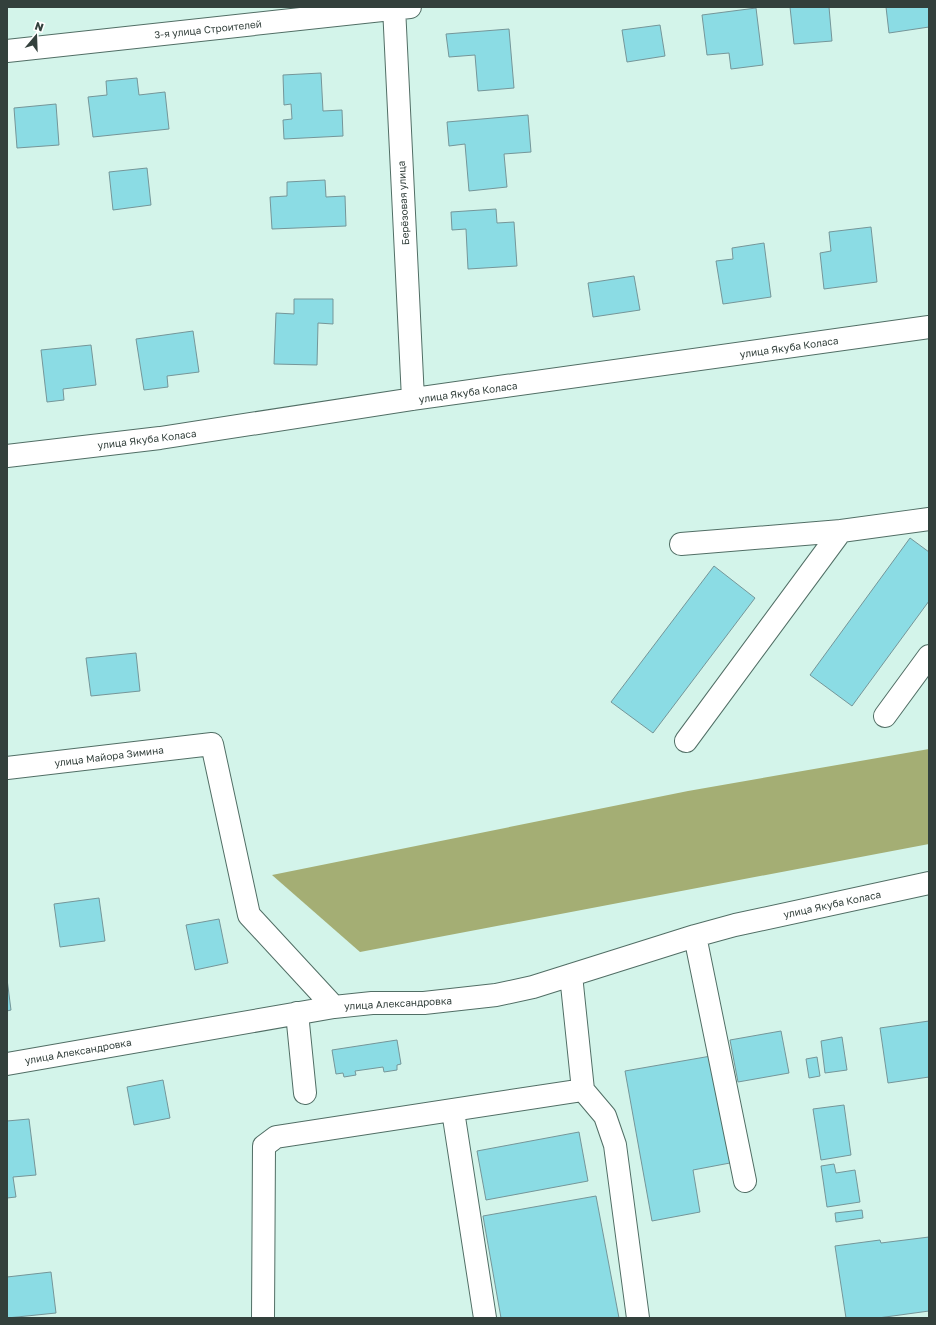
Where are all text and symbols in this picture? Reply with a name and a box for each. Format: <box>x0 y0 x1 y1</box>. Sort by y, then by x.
north arrow <box>16 16 56 56</box>
street label: 3-я улица Строителей <box>154 17 262 41</box>
text: N <box>33 19 45 34</box>
street label: Берёзовая улица <box>395 161 411 245</box>
street label: улица Якуба Коласа <box>739 334 839 360</box>
street label: улица Якуба Коласа <box>418 379 518 405</box>
street label: улица Якуба Коласа <box>97 427 197 451</box>
street label: улица Майора Зимина <box>54 743 164 769</box>
street label: улица Якуба Коласа <box>782 888 882 920</box>
street label: улица Александровка <box>344 994 452 1012</box>
street label: улица Александровка <box>24 1036 132 1066</box>

